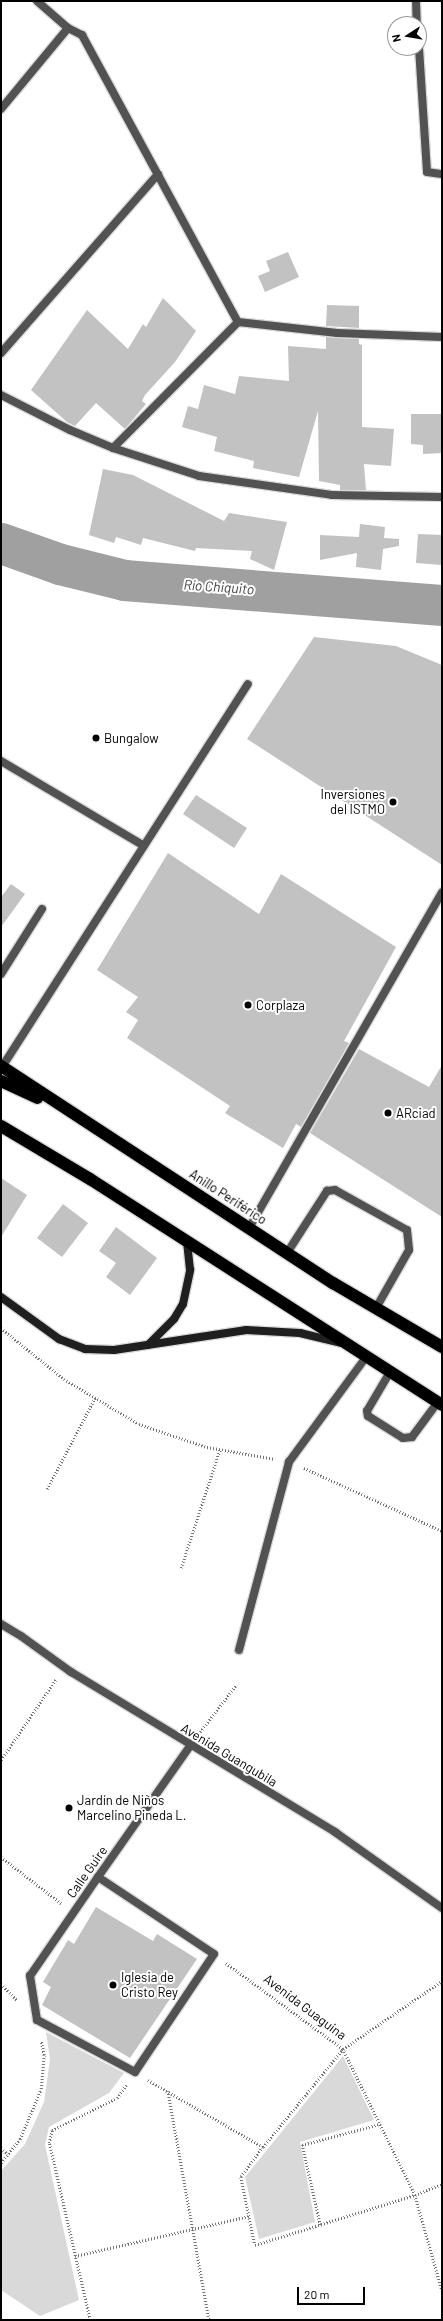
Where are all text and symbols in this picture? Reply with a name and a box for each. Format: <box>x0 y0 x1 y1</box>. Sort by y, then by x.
north arrow <box>387 16 427 56</box>
text: N <box>389 33 403 43</box>
water label: Río Chiquito <box>183 576 255 598</box>
place label: Bungalow <box>104 730 159 746</box>
marker: Bungalow <box>91 733 101 743</box>
place label: Inversiones del ISTMO <box>321 787 385 818</box>
marker: Inversiones del ISTMO <box>388 797 398 807</box>
place label: Corplaza <box>256 997 305 1013</box>
marker: Corplaza <box>243 1000 253 1010</box>
place label: ARciad <box>396 1105 436 1121</box>
marker: ARciad <box>383 1108 393 1118</box>
street label: Anillo Periférico <box>186 1166 270 1228</box>
street label: Avenida Guangubila <box>178 1720 280 1790</box>
place label: Jardín de Niños Marcelino Pineda L. <box>77 1793 186 1824</box>
marker: Jardín de Niños Marcelino Pineda L. <box>64 1803 74 1813</box>
street label: Calle Guire <box>63 1843 111 1901</box>
place label: Iglesia de Cristo Rey <box>121 1970 178 2001</box>
street label: Avenida Guaguina <box>261 1971 349 2043</box>
marker: Iglesia de Cristo Rey <box>108 1980 118 1990</box>
scale bar <box>299 2279 367 2305</box>
text: 20 m <box>304 2287 330 2301</box>

